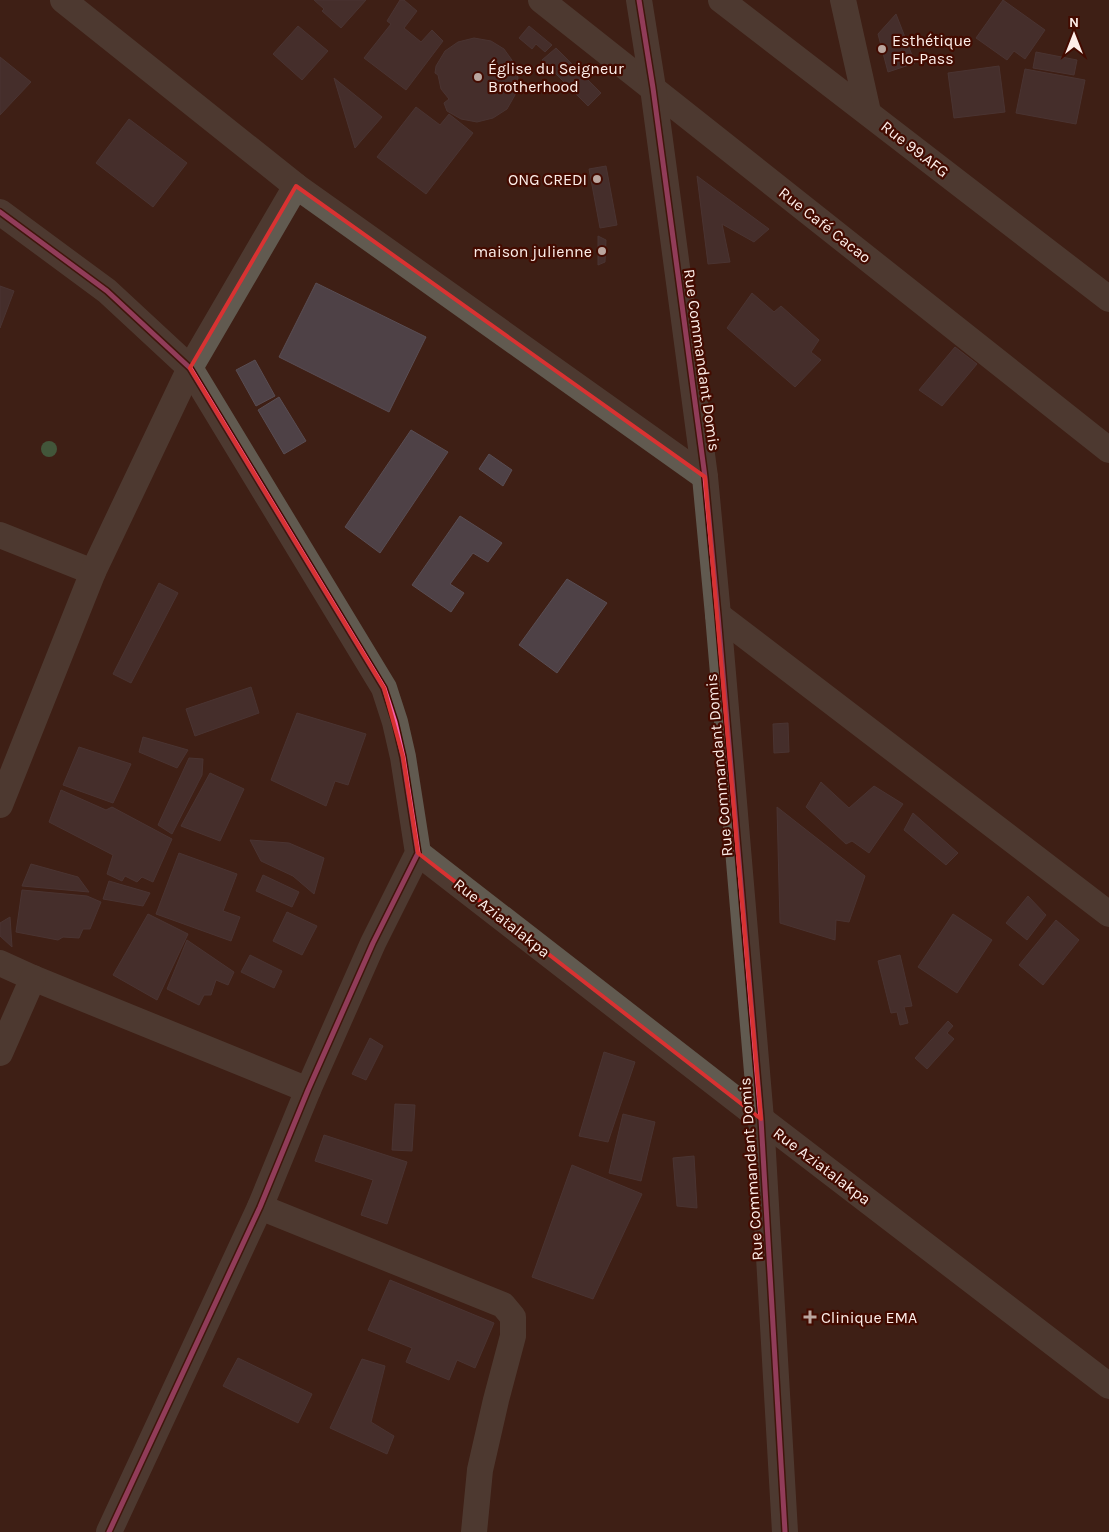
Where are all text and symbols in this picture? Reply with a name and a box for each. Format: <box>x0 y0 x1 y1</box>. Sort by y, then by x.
north arrow <box>1049 10 1099 60</box>
text: N <box>1069 14 1079 31</box>
place label: Esthétique Flo-Pass <box>892 31 971 68</box>
marker: Esthétique Flo-Pass <box>876 43 888 55</box>
place label: Église du Seigneur Brotherhood <box>488 59 624 96</box>
marker: Église du Seigneur Brotherhood <box>472 71 484 83</box>
street label: Rue 99.AFG <box>877 117 953 181</box>
place label: ONG CREDI <box>508 170 587 189</box>
marker: ONG CREDI <box>591 173 603 185</box>
street label: Rue Café Cacao <box>775 183 875 267</box>
place label: maison julienne <box>473 242 592 261</box>
marker: maison julienne <box>596 245 608 257</box>
street label: Rue Commandant Domis <box>680 268 724 452</box>
street label: Rue Commandant Domis <box>702 673 736 857</box>
street label: Rue Aziatalakpa <box>450 874 554 962</box>
street label: Rue Commandant Domis <box>735 1077 767 1261</box>
street label: Rue Aziatalakpa <box>770 1123 874 1209</box>
place label: Clinique EMA <box>821 1308 917 1327</box>
marker: Clinique EMA <box>803 1310 817 1324</box>

